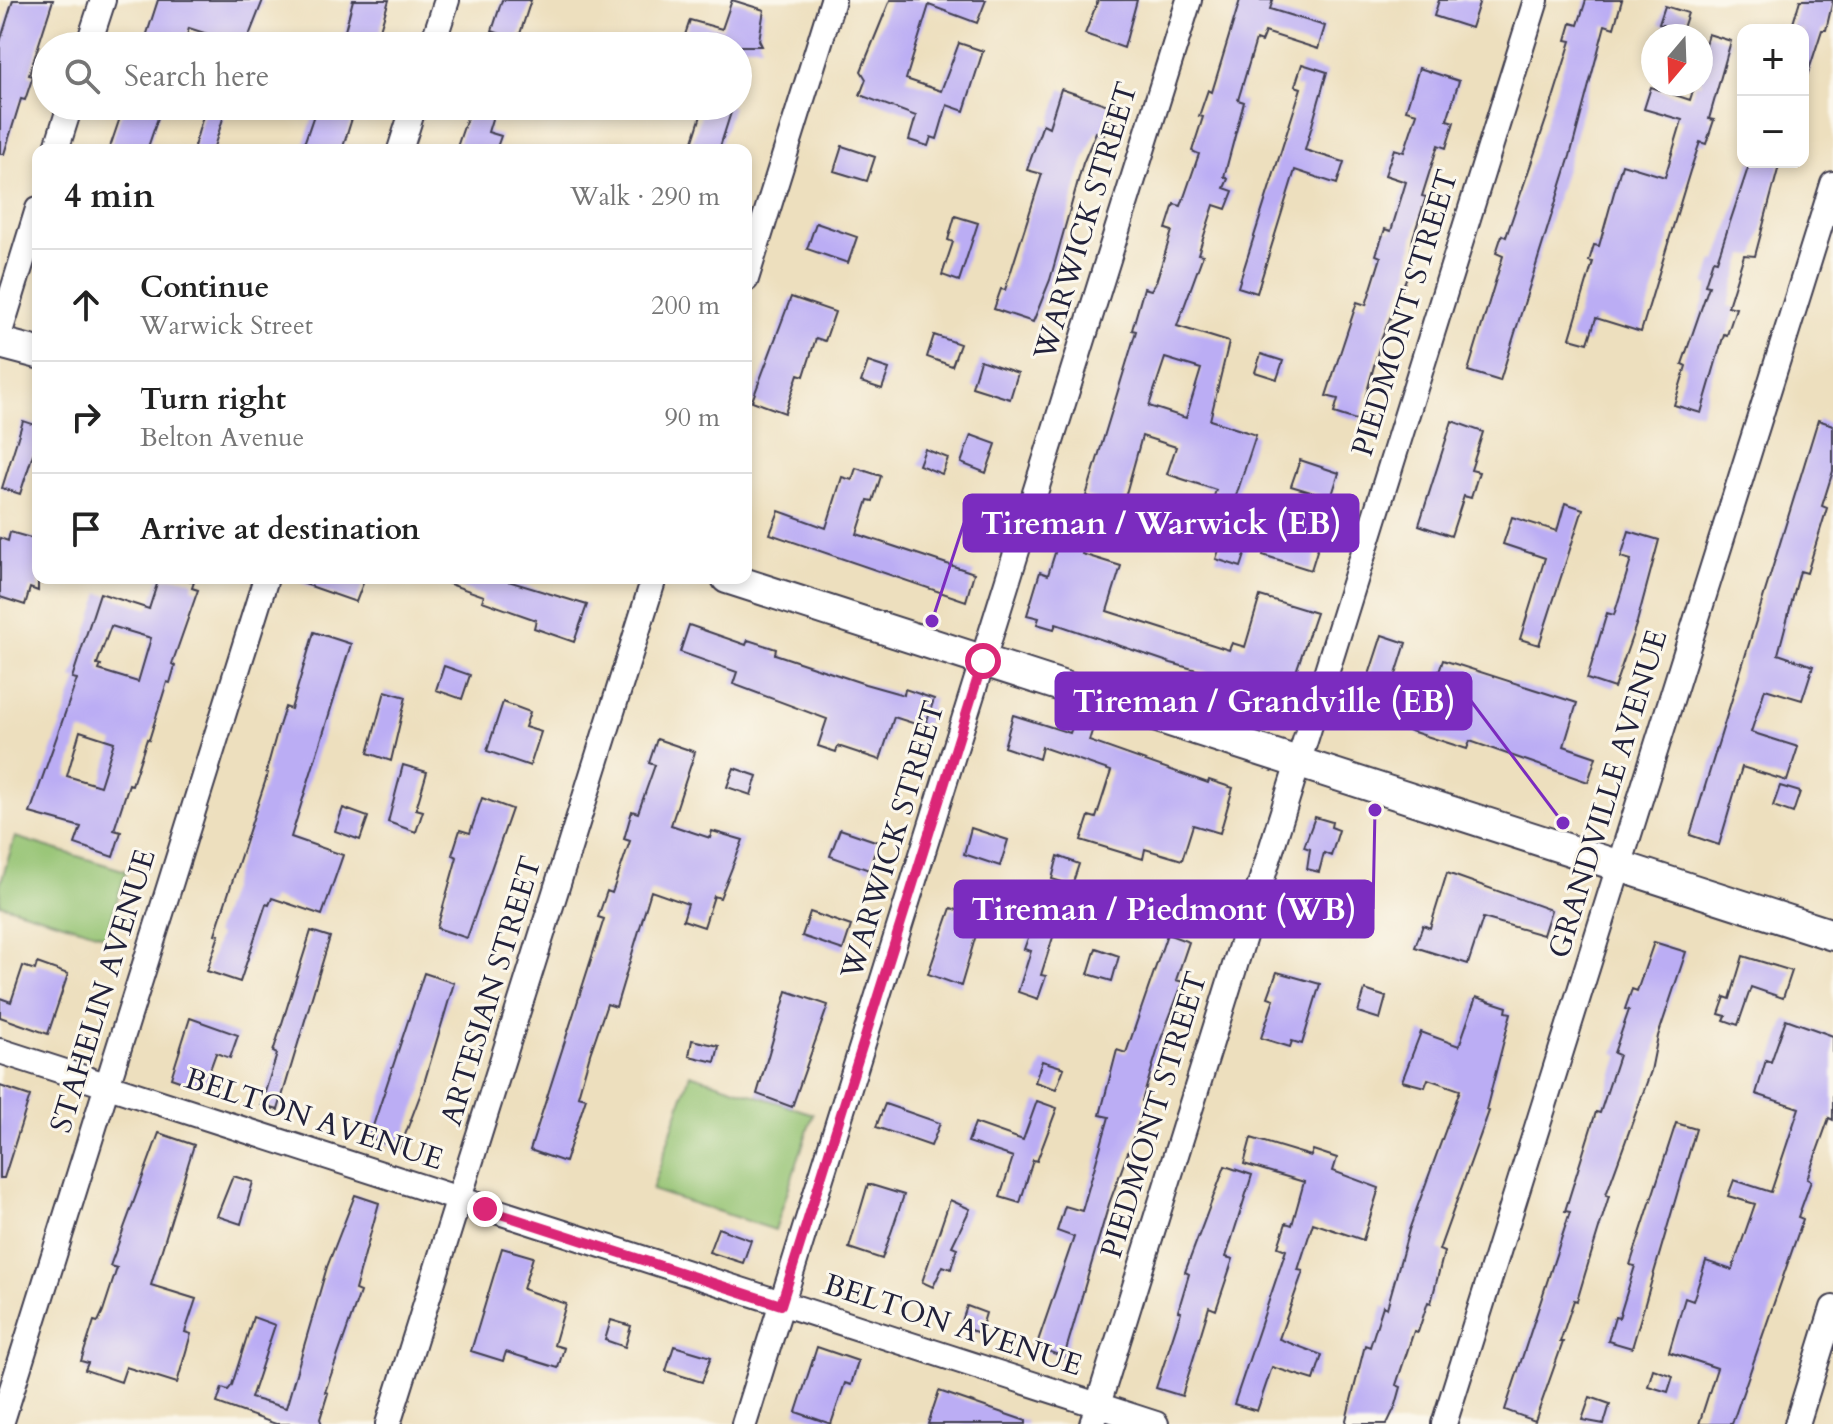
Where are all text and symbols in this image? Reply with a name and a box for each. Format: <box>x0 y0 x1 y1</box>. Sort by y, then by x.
north arrow <box>1641 24 1713 96</box>
map controls <box>1737 24 1809 168</box>
button: + <box>1737 24 1809 96</box>
search box <box>32 32 752 120</box>
icon: search <box>60 54 104 98</box>
text: Search here <box>124 56 269 97</box>
street label: WARWICK STREET <box>1024 77 1148 366</box>
button: − <box>1737 96 1809 168</box>
street label: PIEDMONT STREET <box>1342 165 1468 461</box>
text: 4 min <box>64 173 155 219</box>
text: Walk · 290 m <box>570 179 720 214</box>
text: Continue <box>140 267 269 308</box>
icon: ahead <box>64 283 108 327</box>
text: 200 m <box>651 288 720 323</box>
text: Warwick Street <box>140 308 313 343</box>
text: Turn right <box>140 379 286 420</box>
icon: right <box>64 395 108 439</box>
text: 90 m <box>664 400 720 435</box>
text: Belton Avenue <box>140 420 304 455</box>
callout: Tireman / Warwick (EB) <box>964 495 1358 551</box>
text: Tireman / Warwick (EB) <box>980 502 1342 546</box>
icon: arrive <box>64 507 108 551</box>
text: Arrive at destination <box>140 509 420 550</box>
street label: GRANDVILLE AVENUE <box>1538 625 1678 963</box>
route start <box>965 643 1001 679</box>
callout: Tireman / Grandville (EB) <box>1056 673 1471 729</box>
text: Tireman / Grandville (EB) <box>1072 680 1456 724</box>
street label: WARWICK STREET <box>831 696 955 985</box>
street label: STAHELIN AVENUE <box>40 844 166 1138</box>
street label: ARTESIAN STREET <box>430 851 552 1131</box>
callout: Tireman / Piedmont (WB) <box>955 881 1373 937</box>
text: Tireman / Piedmont (WB) <box>971 888 1357 932</box>
street label: PIEDMONT STREET <box>1091 967 1217 1263</box>
street label: BELTON AVENUE <box>180 1058 448 1180</box>
route end <box>467 1191 503 1227</box>
street label: BELTON AVENUE <box>819 1264 1087 1386</box>

